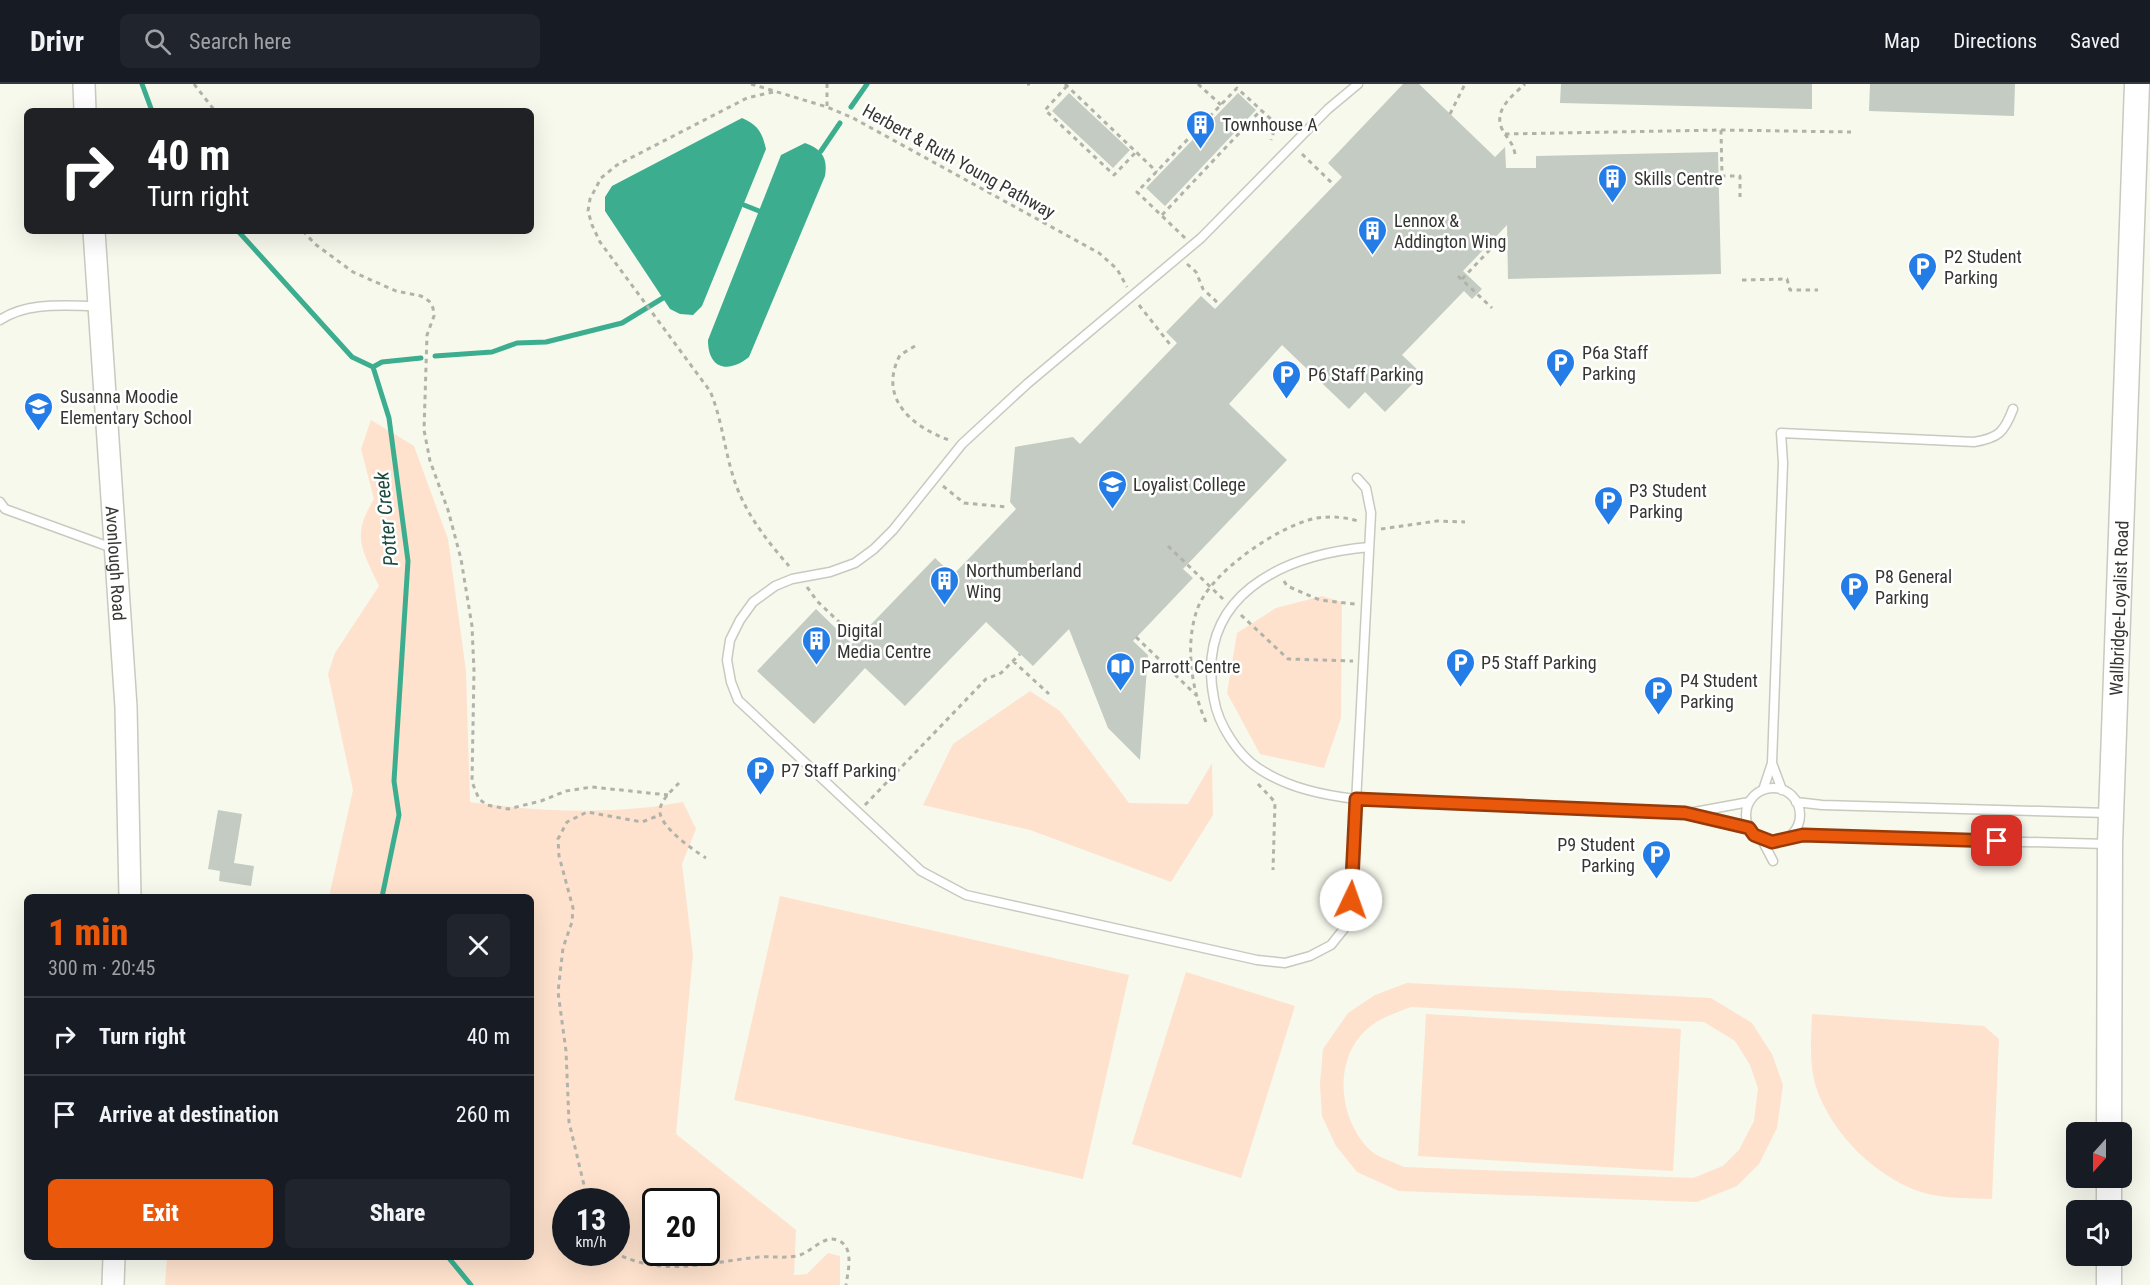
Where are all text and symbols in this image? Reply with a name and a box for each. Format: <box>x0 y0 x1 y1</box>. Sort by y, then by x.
search box <box>120 14 540 68</box>
text: Drivr <box>30 25 84 58</box>
icon: search <box>141 25 174 58</box>
text: Search here <box>189 29 291 54</box>
text: Map <box>1884 29 1920 53</box>
text: Directions <box>1953 29 2037 53</box>
text: Saved <box>2070 29 2120 53</box>
street label: Herbert & Ruth Young Pathway <box>859 99 1059 223</box>
building icon: Townhouse A <box>1185 108 1217 150</box>
place label: Townhouse A <box>1222 114 1318 135</box>
text: 40 m <box>147 131 230 180</box>
icon: right <box>48 132 126 210</box>
building icon: Skills Centre <box>1597 162 1629 204</box>
place label: Skills Centre <box>1634 168 1723 189</box>
text: Turn right <box>147 181 249 213</box>
place label: Lennox & Addington Wing <box>1394 210 1506 252</box>
building icon: Lennox & Addington Wing <box>1357 214 1389 256</box>
place label: P2 Student Parking <box>1944 246 2022 288</box>
parking icon: P2 Student Parking <box>1907 250 1939 292</box>
place label: P6a Staff Parking <box>1582 342 1649 384</box>
parking icon: P6a Staff Parking <box>1545 346 1577 388</box>
parking icon: P6 Staff Parking <box>1271 358 1303 400</box>
place label: P6 Staff Parking <box>1308 364 1424 385</box>
place label: Susanna Moodie Elementary School <box>60 386 192 428</box>
school or university icon: Susanna Moodie Elementary School <box>23 390 55 432</box>
school or university icon: Loyalist College <box>1096 468 1128 510</box>
water label: Potter Creek <box>369 469 403 568</box>
place label: Loyalist College <box>1133 474 1246 495</box>
place label: P3 Student Parking <box>1629 480 1707 522</box>
parking icon: P3 Student Parking <box>1592 484 1624 526</box>
street label: Avonlough Road <box>102 505 131 621</box>
street label: Wallbridge-Loyalist Road <box>2105 520 2132 696</box>
place label: Northumberland Wing <box>966 560 1082 602</box>
building icon: Northumberland Wing <box>929 564 961 606</box>
place label: P8 General Parking <box>1875 566 1952 608</box>
parking icon: P8 General Parking <box>1838 570 1870 612</box>
place label: Digital Media Centre <box>837 620 931 662</box>
building icon: Digital Media Centre <box>800 624 832 666</box>
parking icon: P5 Staff Parking <box>1444 646 1476 688</box>
library icon: Parrott Centre <box>1104 650 1136 692</box>
place label: P5 Staff Parking <box>1481 652 1597 673</box>
place label: Parrott Centre <box>1141 656 1241 677</box>
place label: P4 Student Parking <box>1680 670 1758 712</box>
parking icon: P4 Student Parking <box>1643 674 1675 716</box>
parking icon: P7 Staff Parking <box>744 754 776 796</box>
place label: P7 Staff Parking <box>781 760 897 781</box>
pin <box>1971 815 2022 866</box>
icon: arrive <box>1980 824 2013 857</box>
place label: P9 Student Parking <box>1557 834 1635 876</box>
parking icon: P9 Student Parking <box>1640 838 1672 880</box>
position arrow <box>1319 868 1383 932</box>
text: 1 min <box>48 912 128 954</box>
button: close <box>447 914 510 977</box>
text: 300 m · 20:45 <box>48 956 155 980</box>
icon: right <box>48 1020 81 1053</box>
text: Turn right <box>99 1024 186 1049</box>
text: 40 m <box>467 1024 510 1049</box>
icon: arrive <box>48 1098 81 1131</box>
text: Arrive at destination <box>99 1102 279 1127</box>
text: 260 m <box>456 1102 510 1127</box>
north arrow <box>2066 1122 2132 1188</box>
map controls <box>2066 1122 2132 1266</box>
button: Exit <box>48 1179 273 1248</box>
button: Share <box>285 1179 510 1248</box>
speed limit sign: 20 <box>642 1188 720 1266</box>
button: sound <box>2066 1200 2132 1266</box>
text: 13 <box>576 1202 606 1237</box>
text: km/h <box>576 1233 606 1251</box>

